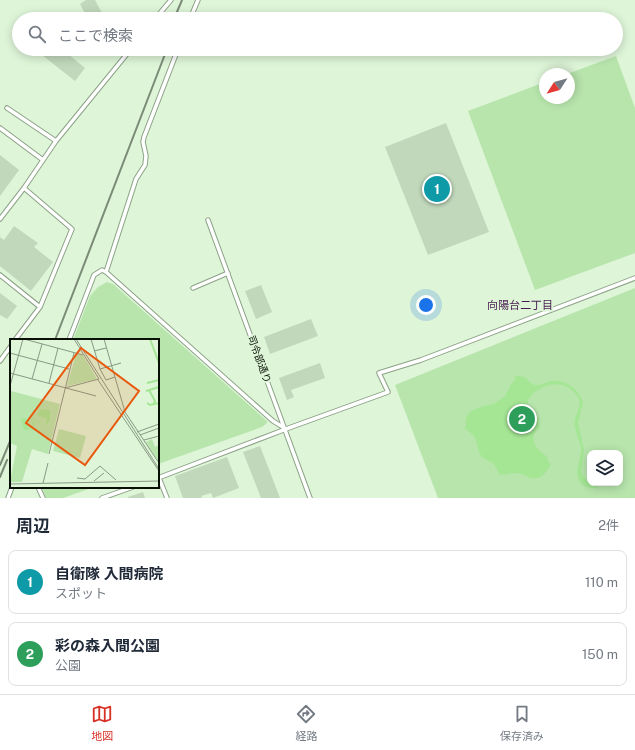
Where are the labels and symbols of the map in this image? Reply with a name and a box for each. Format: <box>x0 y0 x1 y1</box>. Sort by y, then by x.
north arrow <box>539 68 575 104</box>
pin: 1 <box>424 174 450 204</box>
your location <box>416 295 436 315</box>
district label: 向陽台二丁目 <box>487 299 553 311</box>
street label: 司令部通り <box>246 333 274 385</box>
inset map <box>10 339 159 488</box>
pin: 2 <box>509 404 535 434</box>

